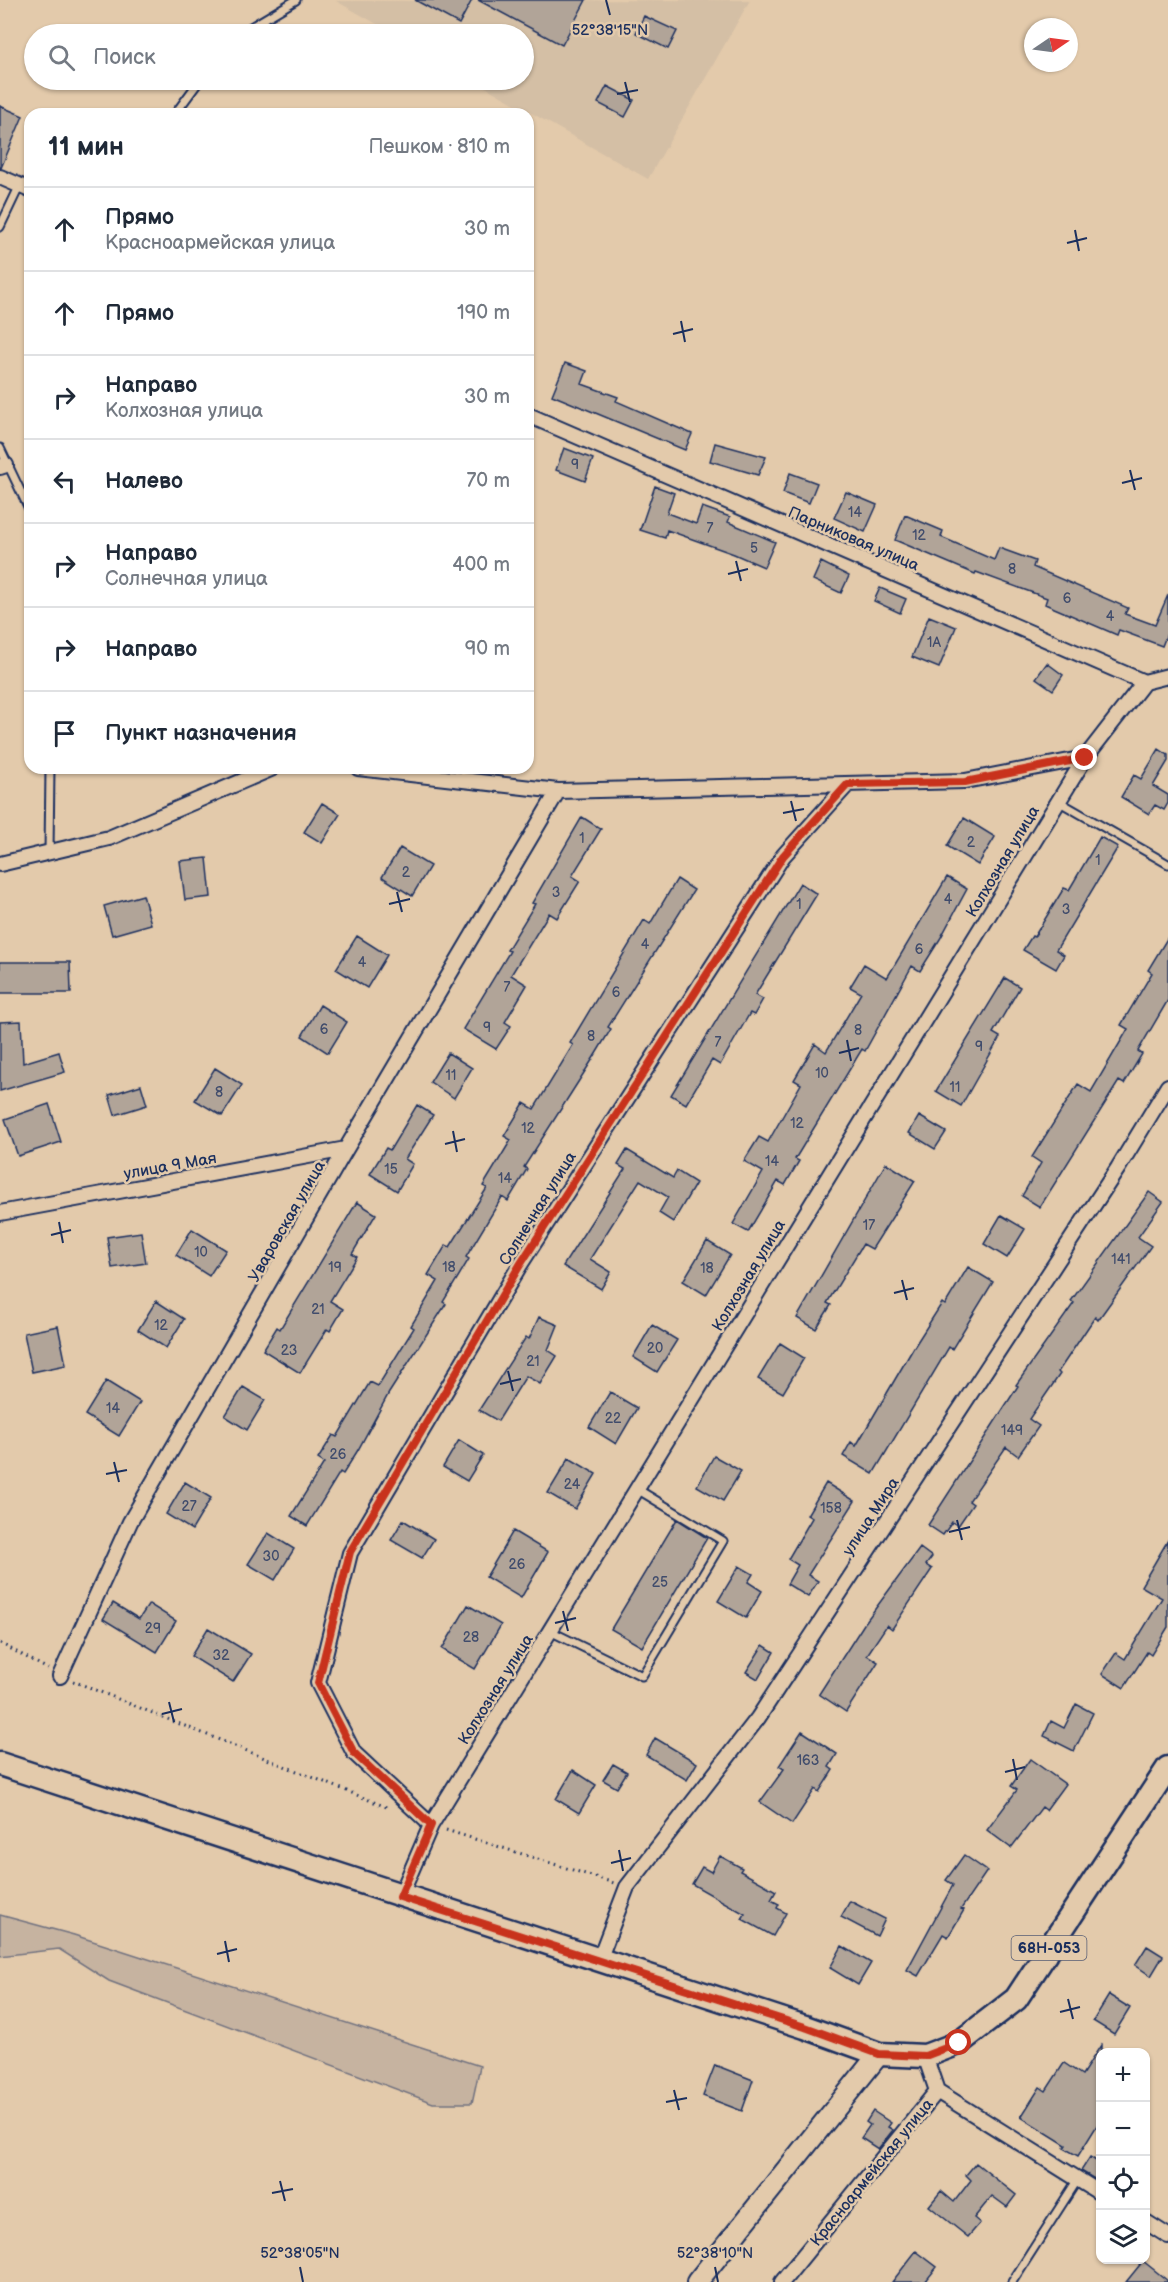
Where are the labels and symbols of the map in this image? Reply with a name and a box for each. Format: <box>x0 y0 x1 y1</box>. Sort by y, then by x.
north arrow <box>1024 18 1078 72</box>
text: 52°38'15"N <box>572 21 648 40</box>
house number: 9 <box>571 456 579 473</box>
street label: Парниковая улица <box>785 503 922 576</box>
house number: 14 <box>848 504 862 521</box>
house number: 7 <box>707 520 714 537</box>
house number: 12 <box>912 527 927 544</box>
house number: 5 <box>750 540 758 557</box>
house number: 8 <box>1008 561 1016 578</box>
house number: 6 <box>1063 590 1072 607</box>
house number: 4 <box>1106 608 1115 625</box>
house number: 1А <box>927 634 941 651</box>
route end <box>1071 744 1097 770</box>
street label: Колхозная улица <box>963 802 1044 921</box>
house number: 1 <box>579 830 585 847</box>
house number: 2 <box>967 834 976 851</box>
house number: 1 <box>1095 852 1101 869</box>
house number: 2 <box>402 864 411 881</box>
house number: 3 <box>552 884 560 901</box>
house number: 4 <box>944 891 953 908</box>
house number: 1 <box>796 896 802 913</box>
house number: 3 <box>1062 901 1070 918</box>
house number: 4 <box>641 936 650 953</box>
house number: 6 <box>915 941 924 958</box>
house number: 4 <box>358 954 367 971</box>
house number: 7 <box>504 979 511 996</box>
house number: 6 <box>612 984 621 1001</box>
house number: 9 <box>483 1019 491 1036</box>
house number: 6 <box>320 1021 329 1038</box>
house number: 8 <box>854 1022 862 1039</box>
house number: 8 <box>587 1028 595 1045</box>
house number: 7 <box>715 1034 722 1051</box>
house number: 9 <box>975 1038 983 1055</box>
house number: 10 <box>815 1065 829 1082</box>
house number: 11 <box>446 1067 456 1084</box>
house number: 11 <box>950 1079 960 1096</box>
house number: 8 <box>215 1084 223 1101</box>
house number: 12 <box>790 1115 805 1132</box>
house number: 12 <box>521 1120 536 1137</box>
street label: Солнечная улица <box>496 1148 581 1269</box>
street label: улица 9 Мая <box>122 1149 218 1184</box>
house number: 14 <box>765 1153 779 1170</box>
street label: Уваровская улица <box>245 1157 330 1286</box>
house number: 15 <box>384 1161 398 1178</box>
house number: 14 <box>498 1170 512 1187</box>
street label: Колхозная улица <box>709 1216 790 1335</box>
house number: 17 <box>863 1217 875 1234</box>
house number: 10 <box>194 1244 208 1261</box>
house number: 141 <box>1111 1251 1131 1268</box>
house number: 19 <box>328 1259 342 1276</box>
house number: 18 <box>442 1259 456 1276</box>
house number: 18 <box>700 1260 714 1277</box>
house number: 21 <box>311 1301 325 1318</box>
house number: 12 <box>154 1317 169 1334</box>
house number: 20 <box>647 1340 663 1357</box>
house number: 23 <box>281 1342 297 1359</box>
house number: 21 <box>526 1353 540 1370</box>
house number: 14 <box>106 1400 120 1417</box>
house number: 22 <box>605 1410 622 1427</box>
house number: 149 <box>1001 1422 1023 1439</box>
house number: 26 <box>330 1446 347 1463</box>
street label: улица Мира <box>839 1474 904 1559</box>
house number: 24 <box>564 1476 581 1493</box>
house number: 27 <box>181 1498 197 1515</box>
house number: 158 <box>820 1500 842 1517</box>
house number: 30 <box>263 1548 279 1565</box>
house number: 26 <box>509 1556 526 1573</box>
house number: 25 <box>652 1574 668 1591</box>
house number: 29 <box>145 1620 161 1637</box>
house number: 28 <box>463 1629 479 1646</box>
street label: Колхозная улица <box>455 1631 538 1748</box>
house number: 32 <box>213 1647 230 1664</box>
house number: 163 <box>797 1752 819 1769</box>
road number: 68Н-053 <box>1012 1936 1086 1960</box>
route start <box>945 2029 971 2055</box>
street label: Красноармейская улица <box>807 2095 938 2250</box>
text: 52°38'05"N <box>260 2244 340 2263</box>
text: 52°38'10"N <box>677 2244 753 2263</box>

